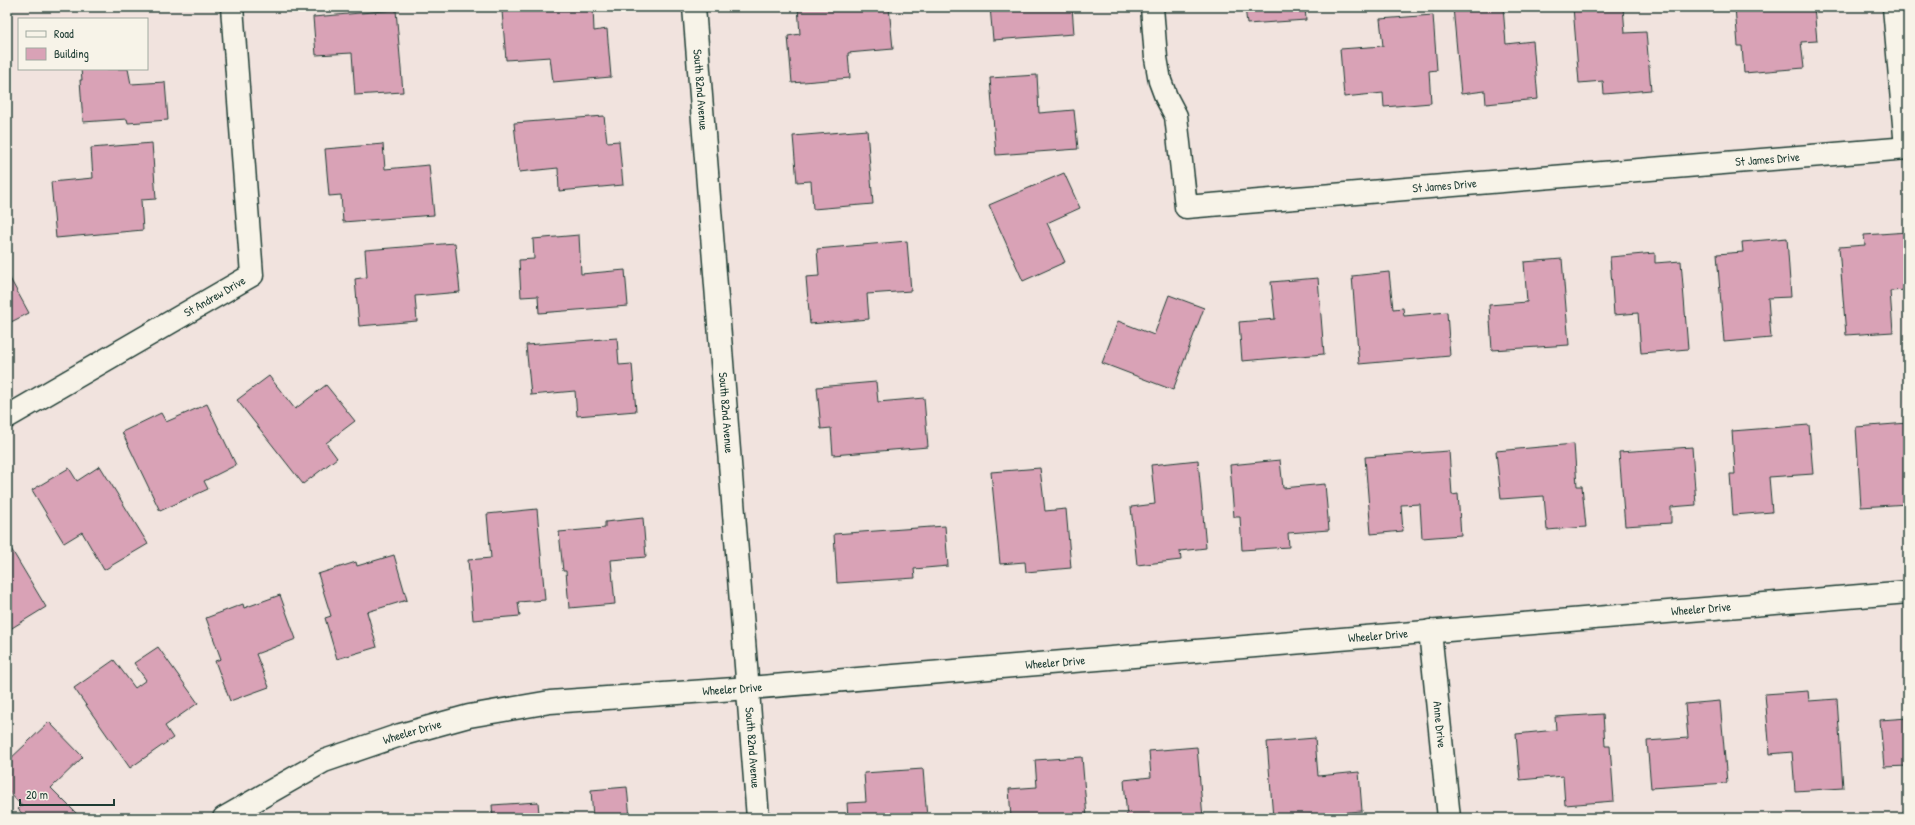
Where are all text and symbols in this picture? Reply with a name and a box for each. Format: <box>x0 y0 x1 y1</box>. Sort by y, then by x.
legend <box>18 18 148 70</box>
text: Road <box>54 25 74 42</box>
text: Building <box>54 45 89 62</box>
street label: South 82nd Avenue <box>689 48 713 131</box>
street label: St James Drive <box>1735 148 1800 170</box>
street label: St James Drive <box>1412 174 1478 196</box>
street label: St Andrew Drive <box>180 272 249 321</box>
street label: South 82nd Avenue <box>715 371 738 454</box>
street label: Wheeler Drive <box>1670 598 1732 620</box>
street label: Wheeler Drive <box>1348 624 1409 646</box>
street label: Wheeler Drive <box>1025 651 1086 673</box>
street label: Wheeler Drive <box>702 678 763 699</box>
street label: Anne Drive <box>1429 700 1451 749</box>
street label: South 82nd Avenue <box>741 706 765 789</box>
street label: Wheeler Drive <box>381 715 443 748</box>
scale bar <box>20 781 114 807</box>
text: 20 m <box>26 786 48 803</box>

